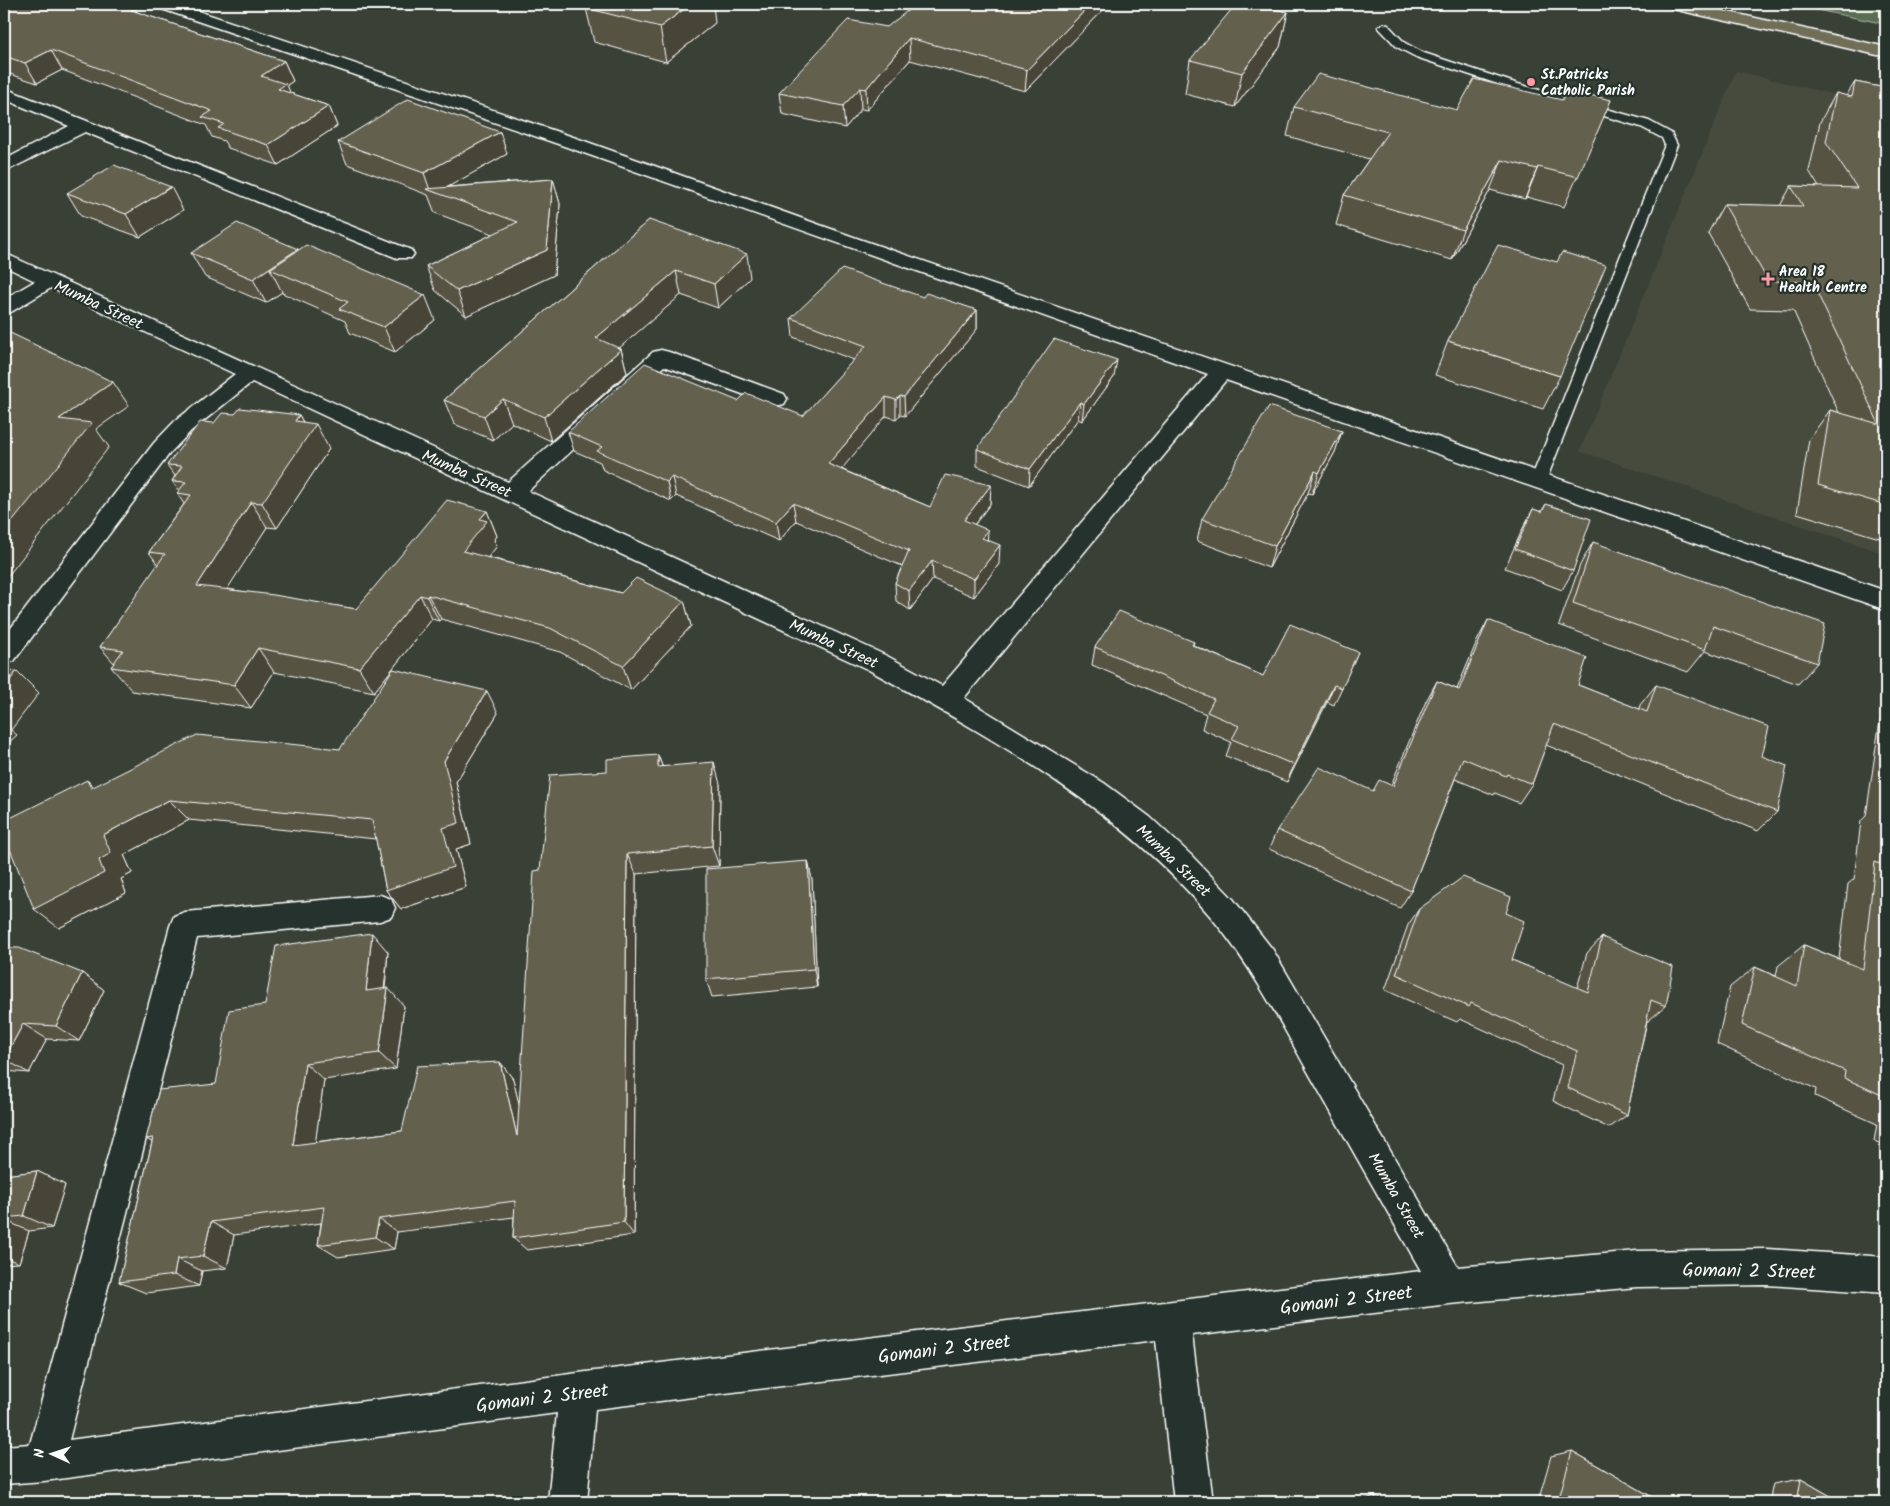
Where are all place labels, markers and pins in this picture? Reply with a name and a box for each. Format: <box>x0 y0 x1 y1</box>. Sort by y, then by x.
place label: St.Patricks Catholic Parish <box>1541 64 1635 102</box>
marker: St.Patricks Catholic Parish <box>1525 76 1537 88</box>
place label: Area 18 Health Centre <box>1779 261 1867 299</box>
marker: Area 18 Health Centre <box>1761 272 1775 286</box>

